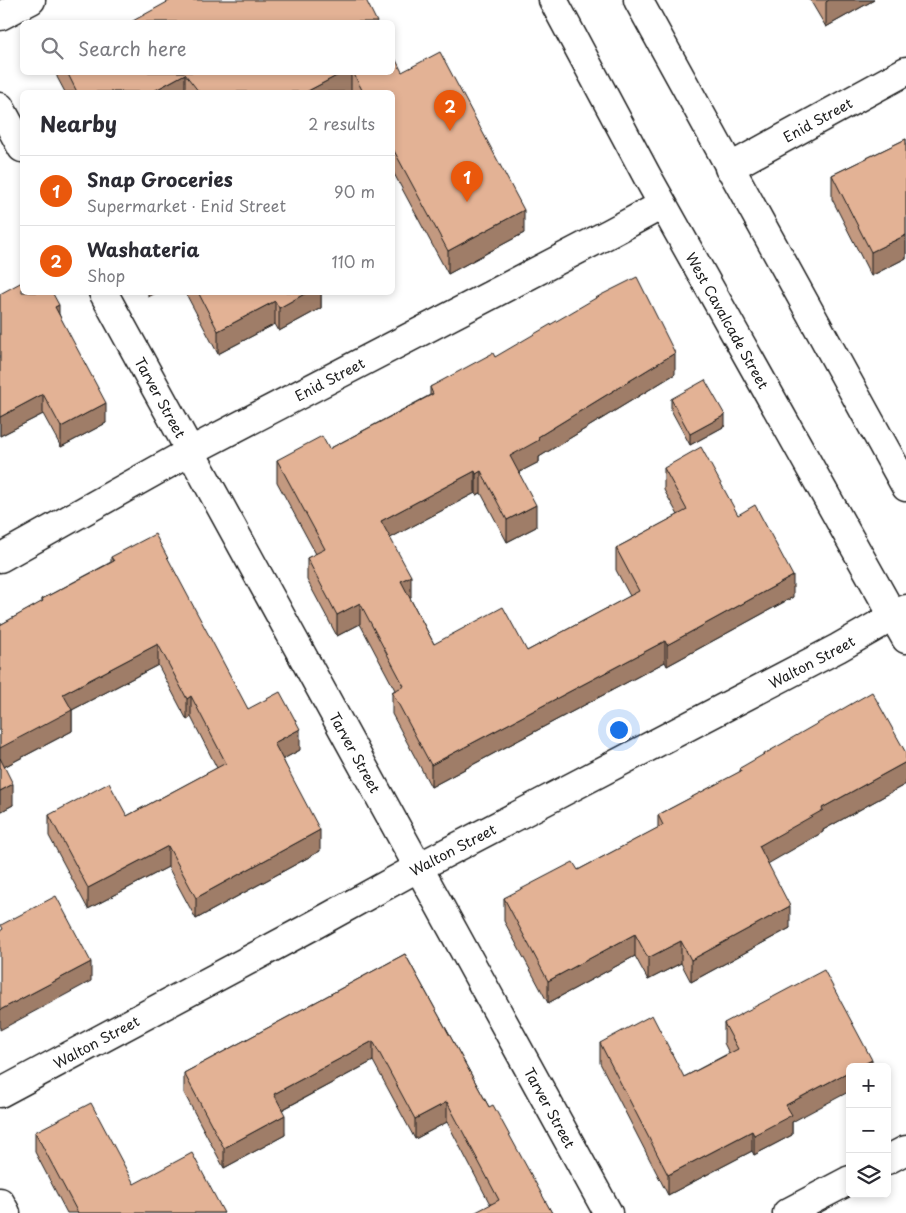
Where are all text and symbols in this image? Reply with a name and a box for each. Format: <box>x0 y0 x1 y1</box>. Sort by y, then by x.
search box <box>20 20 395 75</box>
icon: search <box>38 34 66 62</box>
text: Search here <box>78 34 187 62</box>
pin: 2 <box>434 90 466 131</box>
street label: Enid Street <box>779 92 856 147</box>
text: Nearby <box>40 107 117 139</box>
text: 2 results <box>308 111 375 135</box>
pin: 1 <box>451 161 483 202</box>
text: Snap Groceries <box>87 165 233 193</box>
text: 1 <box>52 179 60 203</box>
text: 90 m <box>334 179 375 203</box>
text: Supermarket · Enid Street <box>87 193 286 217</box>
text: Washateria <box>87 235 199 263</box>
street label: West Cavalcade Street <box>681 248 775 393</box>
text: 2 <box>50 249 62 273</box>
text: 110 m <box>332 249 375 273</box>
text: Shop <box>87 263 125 287</box>
street label: Enid Street <box>291 352 368 406</box>
street label: Tarver Street <box>130 353 191 442</box>
street label: Walton Street <box>765 630 859 693</box>
street label: Tarver Street <box>325 708 386 797</box>
your location <box>606 717 632 743</box>
street label: Walton Street <box>406 818 500 881</box>
street label: Walton Street <box>49 1010 143 1073</box>
street label: Tarver Street <box>519 1063 581 1152</box>
map controls <box>846 1063 891 1198</box>
button: + <box>846 1063 891 1108</box>
button: − <box>846 1108 891 1153</box>
button: layers <box>846 1153 891 1198</box>

